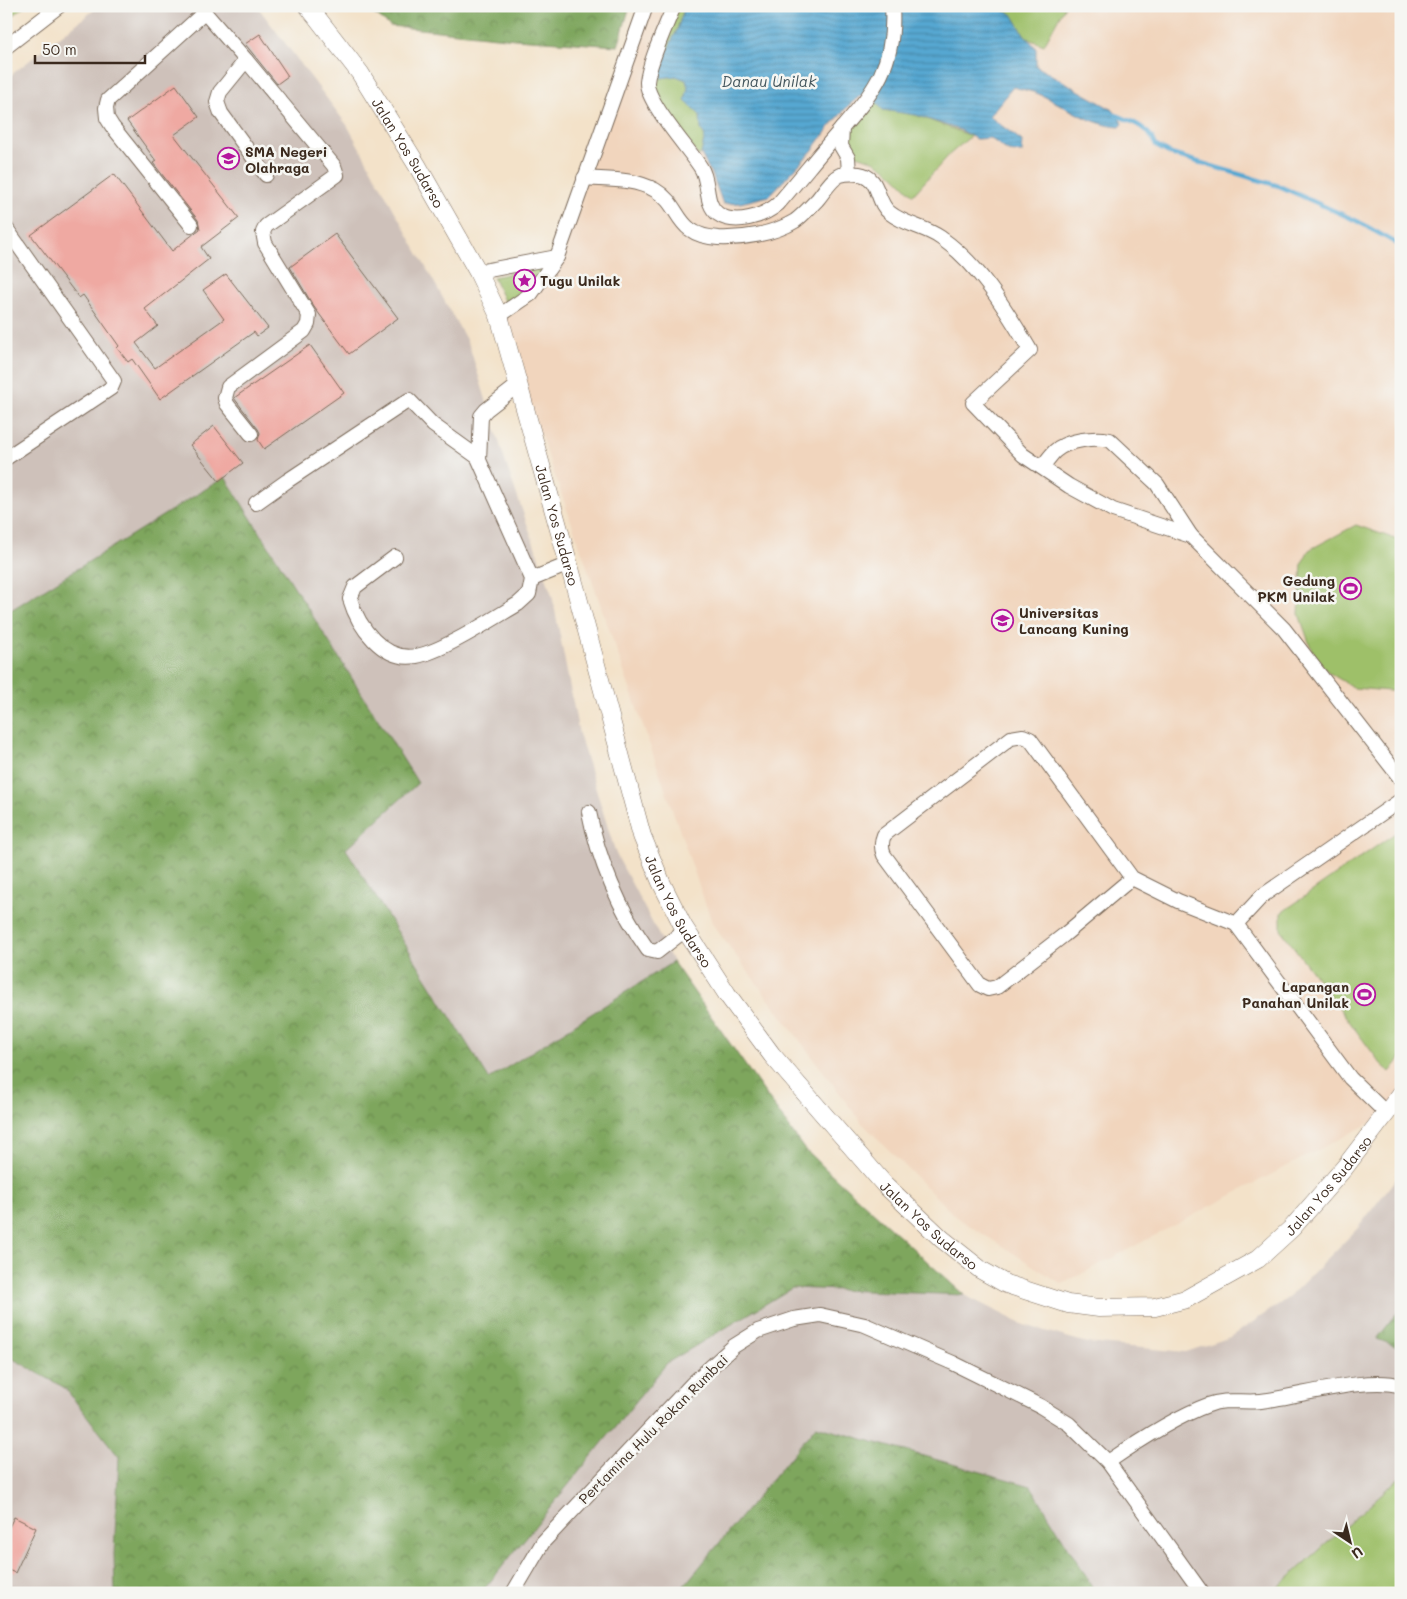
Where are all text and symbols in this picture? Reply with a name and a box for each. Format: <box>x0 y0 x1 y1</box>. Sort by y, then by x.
scale bar <box>35 32 145 64</box>
text: 50 m <box>42 39 77 59</box>
water label: Danau Unilak <box>722 71 817 91</box>
street label: Jalan Yos Sudarso <box>368 94 449 211</box>
place label: SMA Negeri Olahraga <box>245 142 328 177</box>
school or university icon: SMA Negeri Olahraga <box>217 147 241 171</box>
place icon: Tugu Unilak <box>512 268 536 292</box>
place label: Tugu Unilak <box>540 271 620 290</box>
street label: Jalan Yos Sudarso <box>532 462 584 588</box>
place label: Gedung PKM Unilak <box>1257 571 1335 606</box>
sports icon: Gedung PKM Unilak <box>1339 576 1363 600</box>
place label: Universitas Lancang Kuning <box>1019 603 1129 638</box>
school or university icon: Universitas Lancang Kuning <box>991 608 1015 632</box>
street label: Jalan Yos Sudarso <box>641 852 717 971</box>
place label: Lapangan Panahan Unilak <box>1242 977 1349 1012</box>
sports icon: Lapangan Panahan Unilak <box>1353 982 1377 1006</box>
street label: Jalan Yos Sudarso <box>1281 1131 1375 1239</box>
street label: Jalan Yos Sudarso <box>876 1176 982 1274</box>
street label: Pertamina Hulu Rokan Rumbai <box>574 1350 732 1508</box>
north arrow <box>1324 1516 1374 1566</box>
text: U <box>1348 1542 1367 1564</box>

